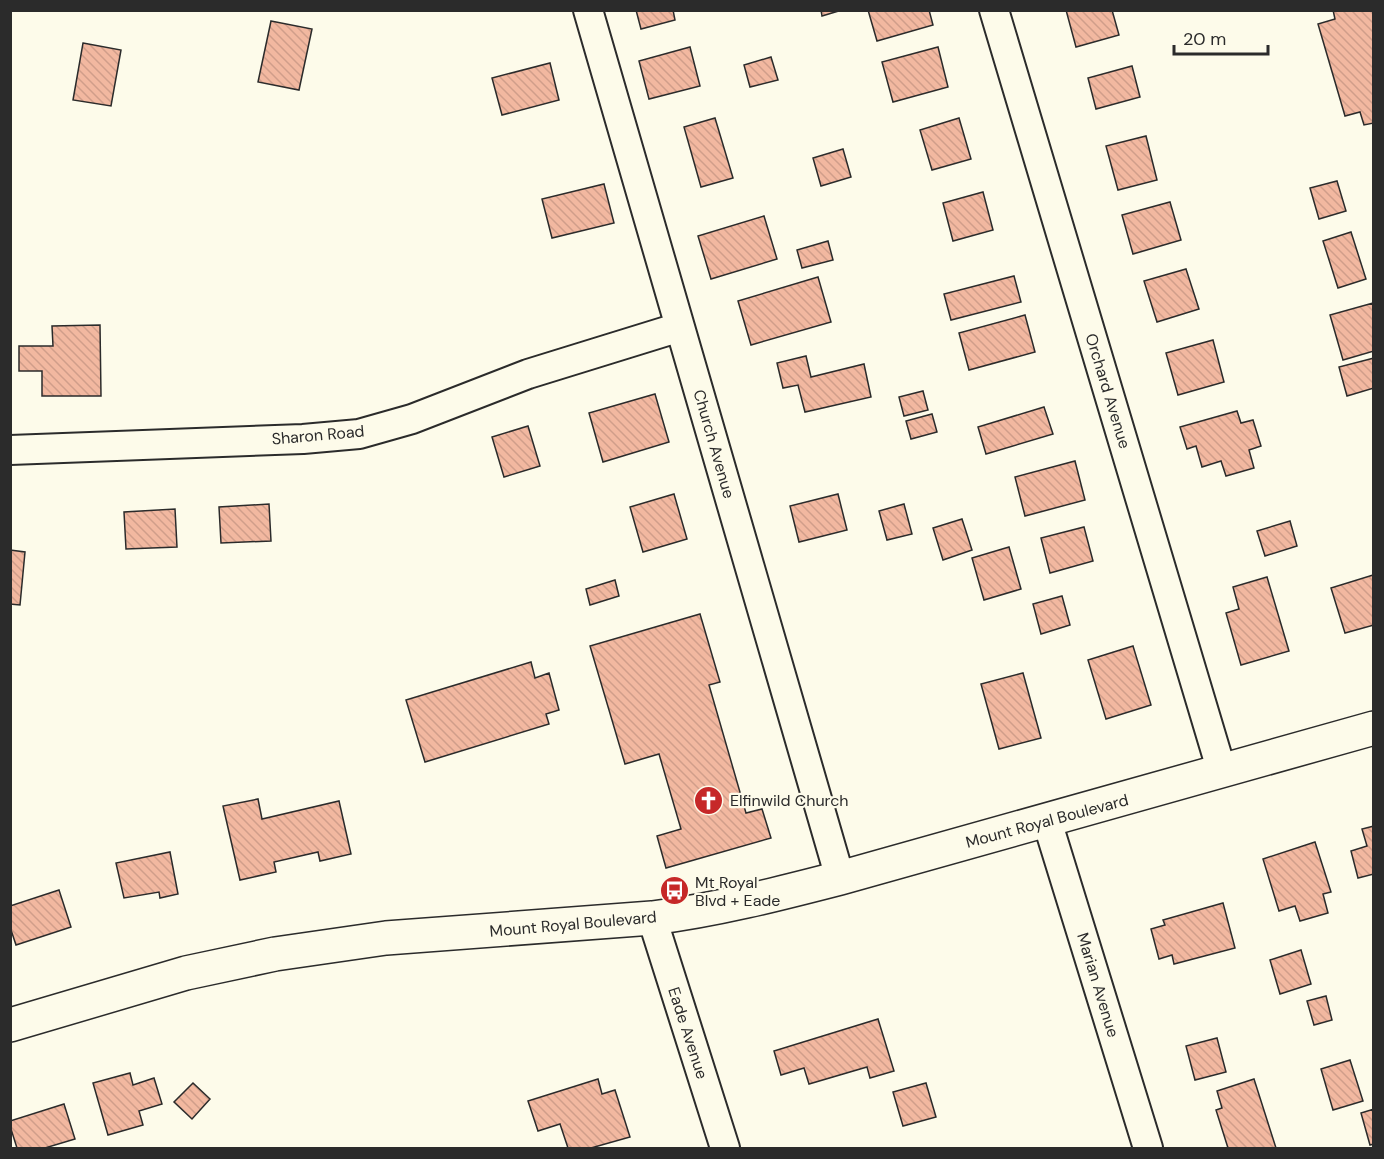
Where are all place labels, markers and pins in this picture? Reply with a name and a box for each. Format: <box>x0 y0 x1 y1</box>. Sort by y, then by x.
church icon: Elfinwild Church <box>693 784 725 816</box>
place label: Elfinwild Church <box>730 790 849 811</box>
place label: Mt Royal Blvd + Eade <box>695 872 780 911</box>
bus stop icon: Mt Royal Blvd + Eade <box>658 875 690 907</box>

